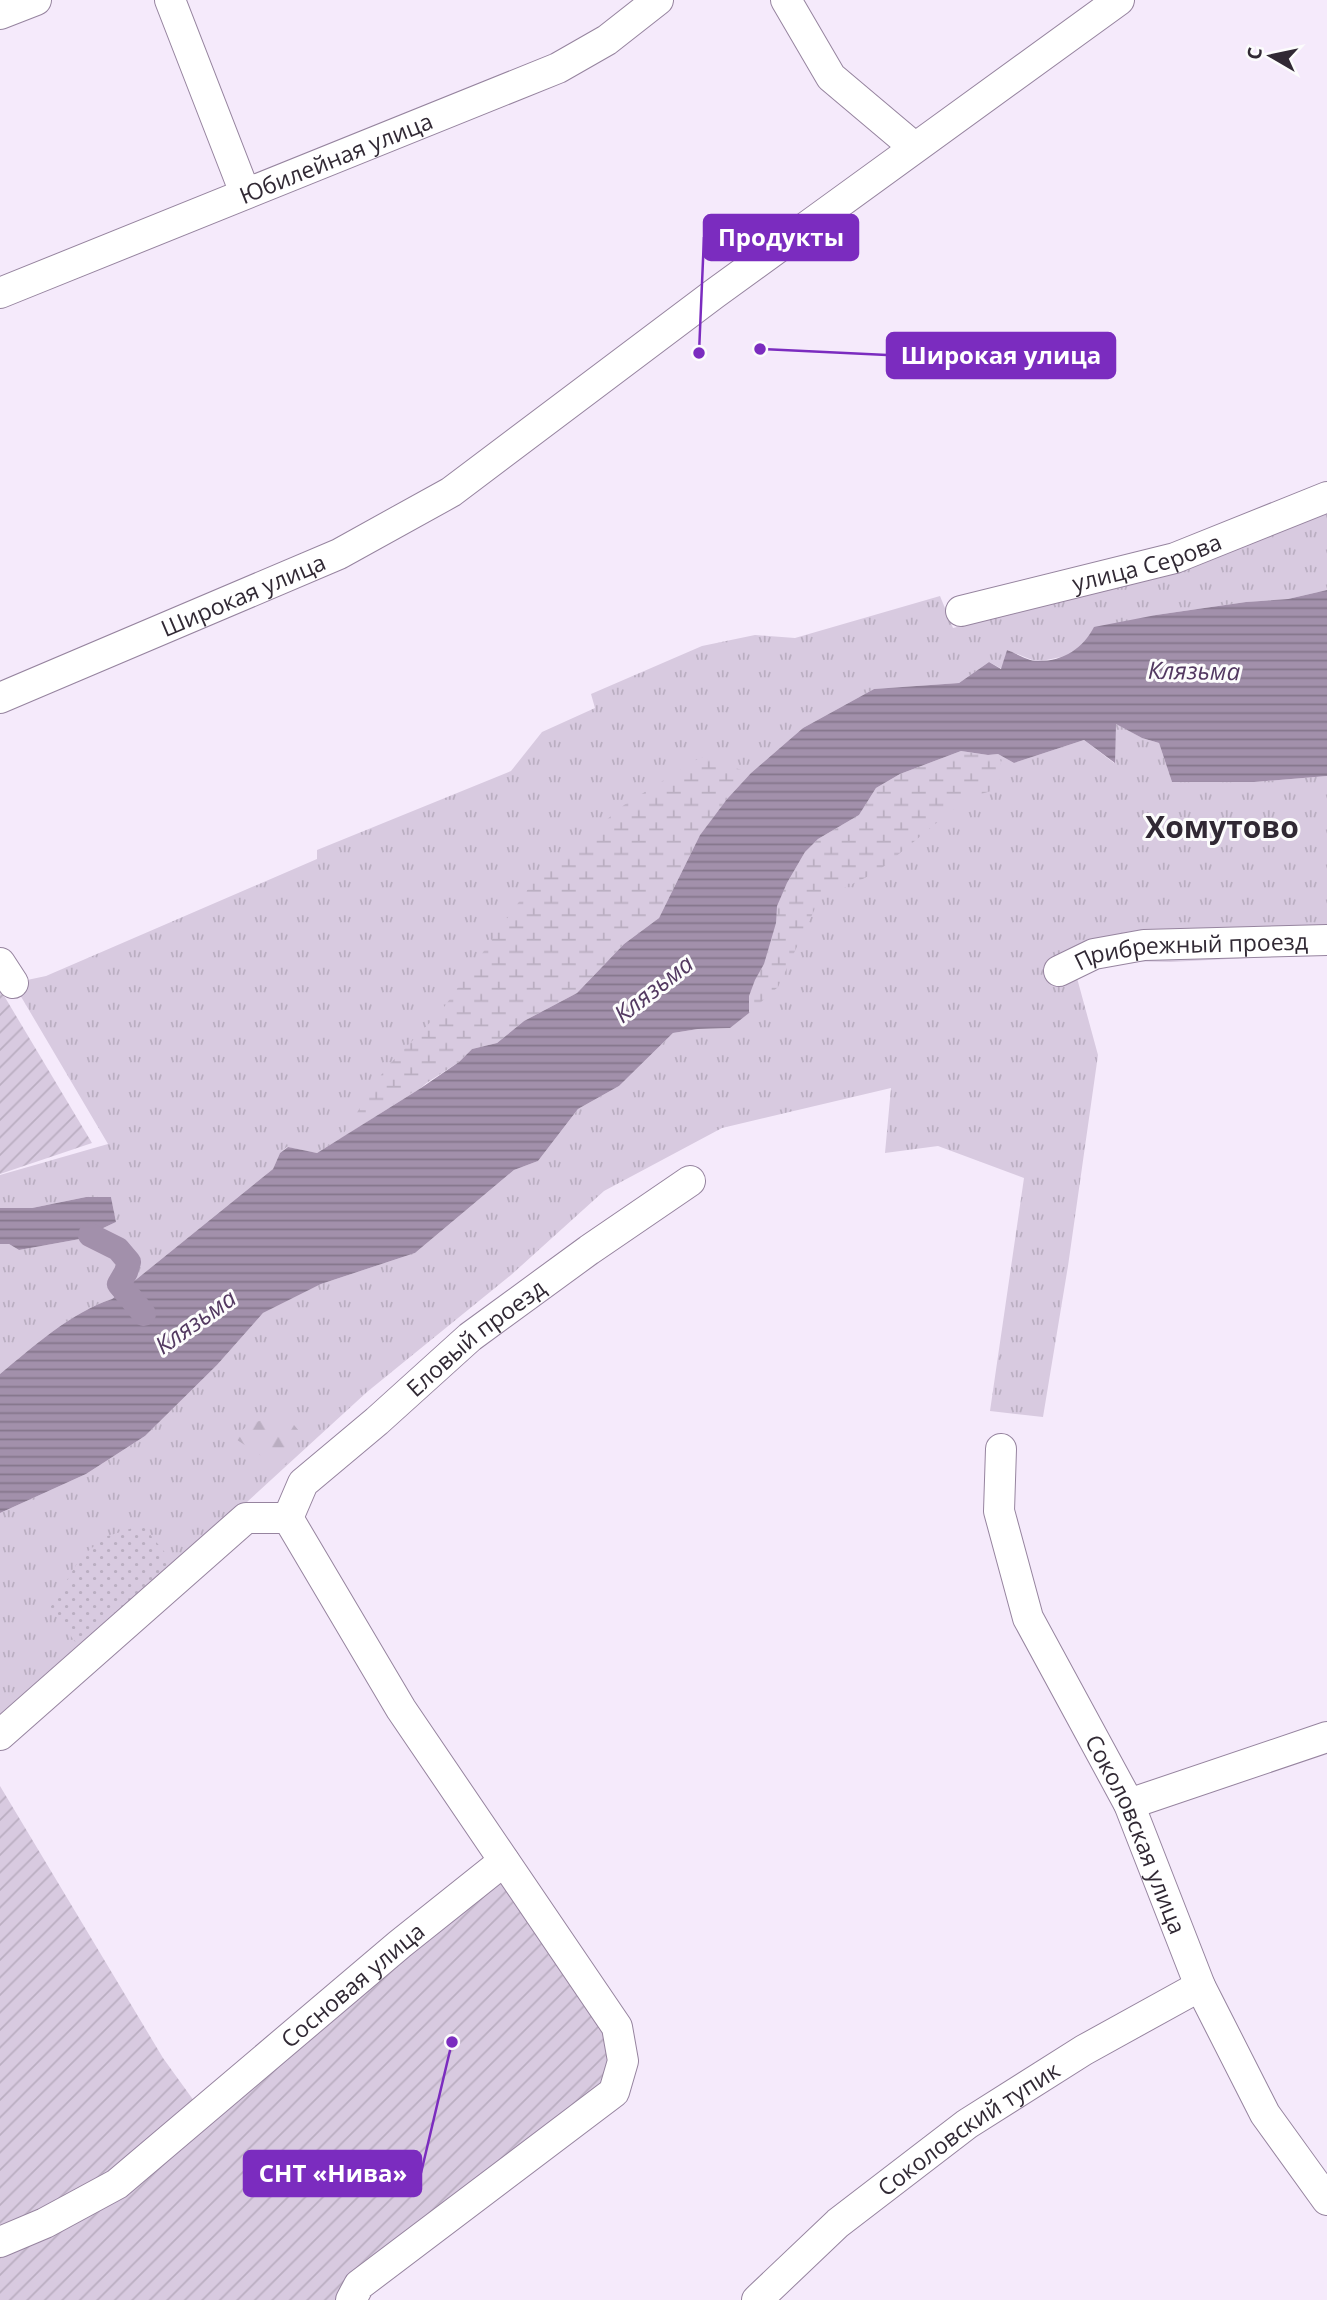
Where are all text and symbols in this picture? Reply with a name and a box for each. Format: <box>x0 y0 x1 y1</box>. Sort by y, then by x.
north arrow <box>1236 21 1306 91</box>
text: С <box>1240 45 1268 61</box>
street label: Юбилейная улица <box>234 104 437 211</box>
callout: Продукты <box>704 215 858 260</box>
text: Продукты <box>718 220 844 253</box>
callout: Широкая улица <box>887 333 1115 378</box>
text: Широкая улица <box>901 338 1101 371</box>
street label: улица Серова <box>1069 525 1226 599</box>
street label: Широкая улица <box>156 546 330 644</box>
water label: Клязьма <box>1148 653 1241 687</box>
district label: Хомутово <box>1145 806 1299 847</box>
street label: Прибрежный проезд <box>1068 925 1308 977</box>
water label: Клязьма <box>606 946 700 1029</box>
street label: Еловый проезд <box>399 1271 552 1403</box>
water label: Клязьма <box>148 1281 243 1361</box>
street label: Соколовская улица <box>1078 1729 1194 1938</box>
street label: Сосновая улица <box>273 1915 431 2055</box>
street label: Соколовский тупик <box>871 2054 1066 2203</box>
callout: СНТ «Нива» <box>244 2151 421 2196</box>
text: СНТ «Нива» <box>259 2156 407 2189</box>

